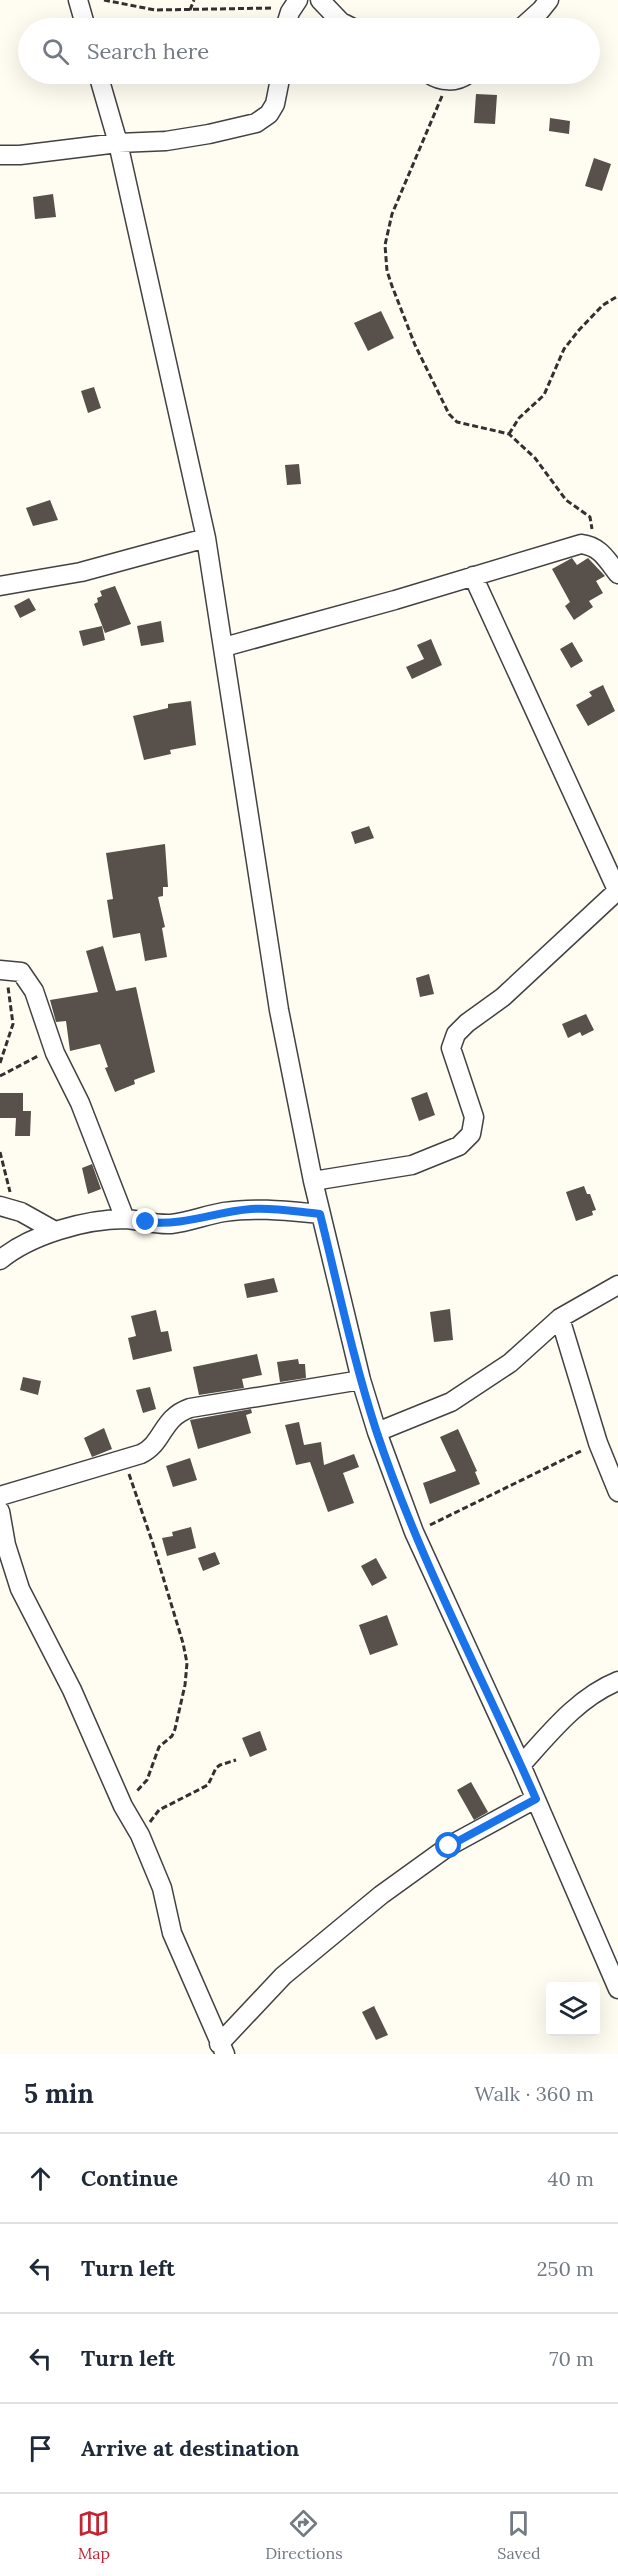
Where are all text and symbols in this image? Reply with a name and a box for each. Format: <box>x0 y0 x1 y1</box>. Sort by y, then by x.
search box <box>18 18 600 84</box>
icon: search <box>39 35 72 68</box>
text: Search here <box>87 37 209 65</box>
route end <box>132 1208 158 1234</box>
route start <box>435 1832 461 1858</box>
map controls <box>546 1982 600 2036</box>
button: layers <box>546 1982 600 2036</box>
text: 5 min <box>24 2077 94 2110</box>
text: Walk · 360 m <box>475 2081 594 2106</box>
icon: ahead <box>24 2162 57 2195</box>
text: Continue <box>81 2164 178 2192</box>
text: 40 m <box>548 2166 594 2191</box>
icon: left <box>24 2252 57 2285</box>
text: Turn left <box>81 2254 175 2282</box>
text: 250 m <box>537 2256 594 2281</box>
icon: left <box>24 2342 57 2375</box>
text: Turn left <box>81 2344 175 2372</box>
text: 70 m <box>549 2346 594 2371</box>
icon: arrive <box>24 2432 57 2465</box>
text: Arrive at destination <box>81 2434 299 2462</box>
tab: Map <box>77 2507 110 2563</box>
tab: Directions <box>265 2507 343 2563</box>
tab: Saved <box>497 2507 541 2563</box>

